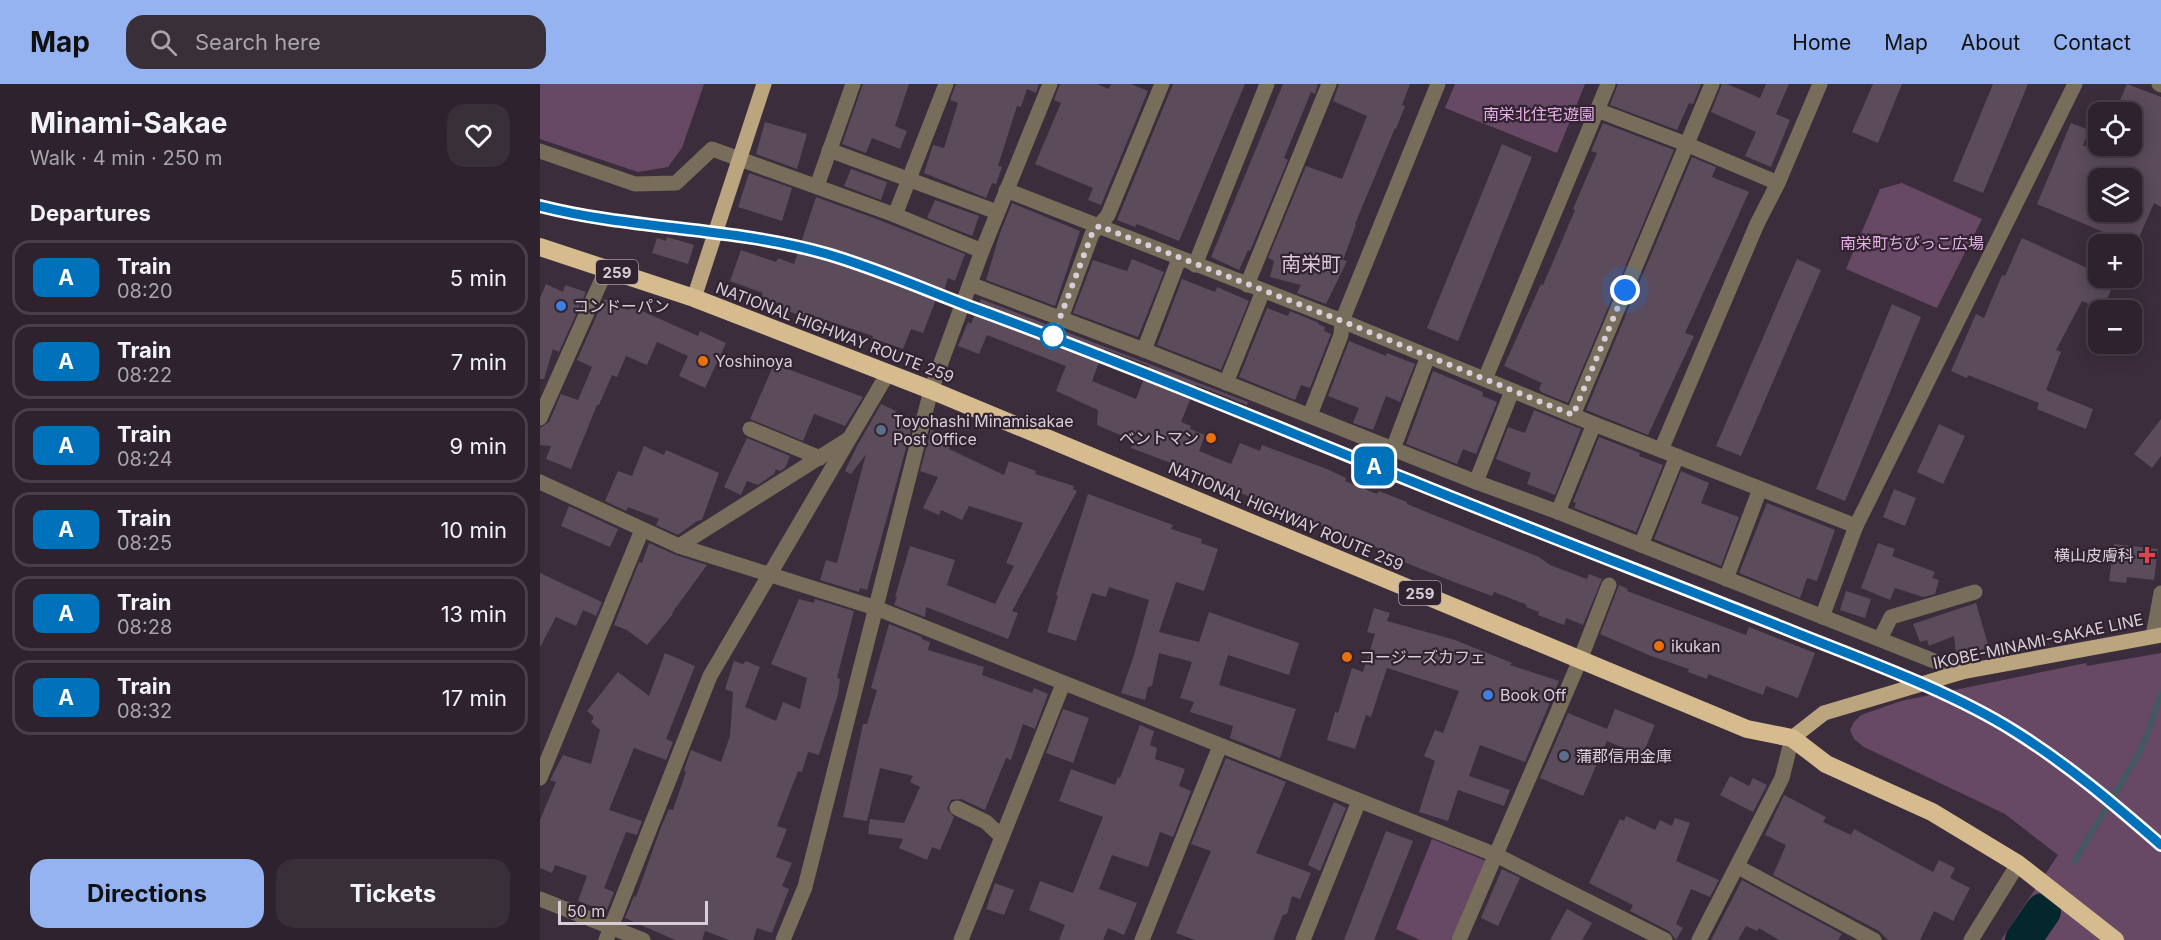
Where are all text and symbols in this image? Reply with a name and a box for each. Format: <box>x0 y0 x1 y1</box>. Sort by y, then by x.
search box <box>126 15 546 69</box>
text: Map <box>30 25 90 59</box>
icon: search <box>147 26 180 59</box>
text: Search here <box>195 29 321 55</box>
text: Home <box>1792 30 1851 55</box>
text: Map <box>1884 30 1928 55</box>
text: About <box>1961 30 2020 55</box>
text: Contact <box>2053 30 2131 55</box>
map controls <box>2088 102 2142 354</box>
button: locate <box>2088 102 2142 156</box>
button: heart <box>447 104 510 167</box>
park label: 南栄北住宅遊園 <box>1483 104 1595 124</box>
text: Minami-Sakae <box>30 106 227 140</box>
text: Walk · 4 min · 250 m <box>30 146 223 170</box>
button: layers <box>2088 168 2142 222</box>
text: Departures <box>30 200 151 226</box>
park label: 南栄町ちびっこ広場 <box>1840 233 1984 253</box>
button: + <box>2088 234 2142 288</box>
district label: 南栄町 <box>1281 252 1341 276</box>
text: Train <box>117 253 172 279</box>
road number: 259 <box>596 260 638 284</box>
text: A <box>58 265 74 290</box>
text: 5 min <box>450 265 507 291</box>
your location <box>1610 275 1640 305</box>
street label: NATIONAL HIGHWAY ROUTE 259 <box>713 277 957 387</box>
text: 08:20 <box>117 279 173 303</box>
place label: コンドーパン <box>573 296 670 316</box>
marker: コンドーパン <box>554 299 568 313</box>
button: − <box>2088 300 2142 354</box>
unlabelled marker <box>1040 323 1066 349</box>
text: Train <box>117 337 172 363</box>
text: A <box>58 349 74 374</box>
text: 7 min <box>451 349 507 375</box>
place label: Yoshinoya <box>715 351 793 371</box>
marker: Yoshinoya <box>696 354 710 368</box>
text: 08:22 <box>117 363 172 387</box>
place label: Toyohashi Minamisakae Post Office <box>893 411 1074 449</box>
text: Train <box>117 421 172 447</box>
marker: Toyohashi Minamisakae Post Office <box>874 423 888 437</box>
place label: ベントマン <box>1119 428 1199 448</box>
marker: ベントマン <box>1204 431 1218 445</box>
text: A <box>58 433 74 458</box>
text: 9 min <box>450 433 507 459</box>
line badge: A <box>1354 446 1394 485</box>
text: 08:24 <box>117 447 173 471</box>
street label: NATIONAL HIGHWAY ROUTE 259 <box>1166 458 1406 574</box>
text: Train <box>117 505 172 531</box>
text: A <box>58 517 74 542</box>
text: 10 min <box>440 517 507 543</box>
text: 08:25 <box>117 531 172 555</box>
place label: 横山皮膚科 <box>2054 545 2134 565</box>
marker: 横山皮膚科 <box>2138 546 2156 564</box>
road number: 259 <box>1399 581 1441 605</box>
text: Train <box>117 589 172 615</box>
text: A <box>58 601 74 626</box>
text: 13 min <box>441 601 507 627</box>
street label: IKOBE-MINAMI-SAKAE LINE <box>1931 609 2145 673</box>
text: 08:28 <box>117 615 172 639</box>
place label: ikukan <box>1671 636 1720 656</box>
marker: ikukan <box>1652 639 1666 653</box>
place label: コージーズカフェ <box>1359 647 1486 667</box>
marker: コージーズカフェ <box>1340 650 1354 664</box>
text: Train <box>117 673 172 699</box>
text: A <box>58 685 74 710</box>
text: 17 min <box>442 685 507 711</box>
place label: Book Off <box>1500 685 1566 705</box>
marker: Book Off <box>1481 688 1495 702</box>
text: 08:32 <box>117 699 172 723</box>
place label: 蒲郡信用金庫 <box>1576 746 1672 766</box>
marker: 蒲郡信用金庫 <box>1557 749 1571 763</box>
button: Directions <box>30 859 264 928</box>
button: Tickets <box>276 859 510 928</box>
scale bar <box>558 898 708 926</box>
text: 50 m <box>567 901 605 921</box>

